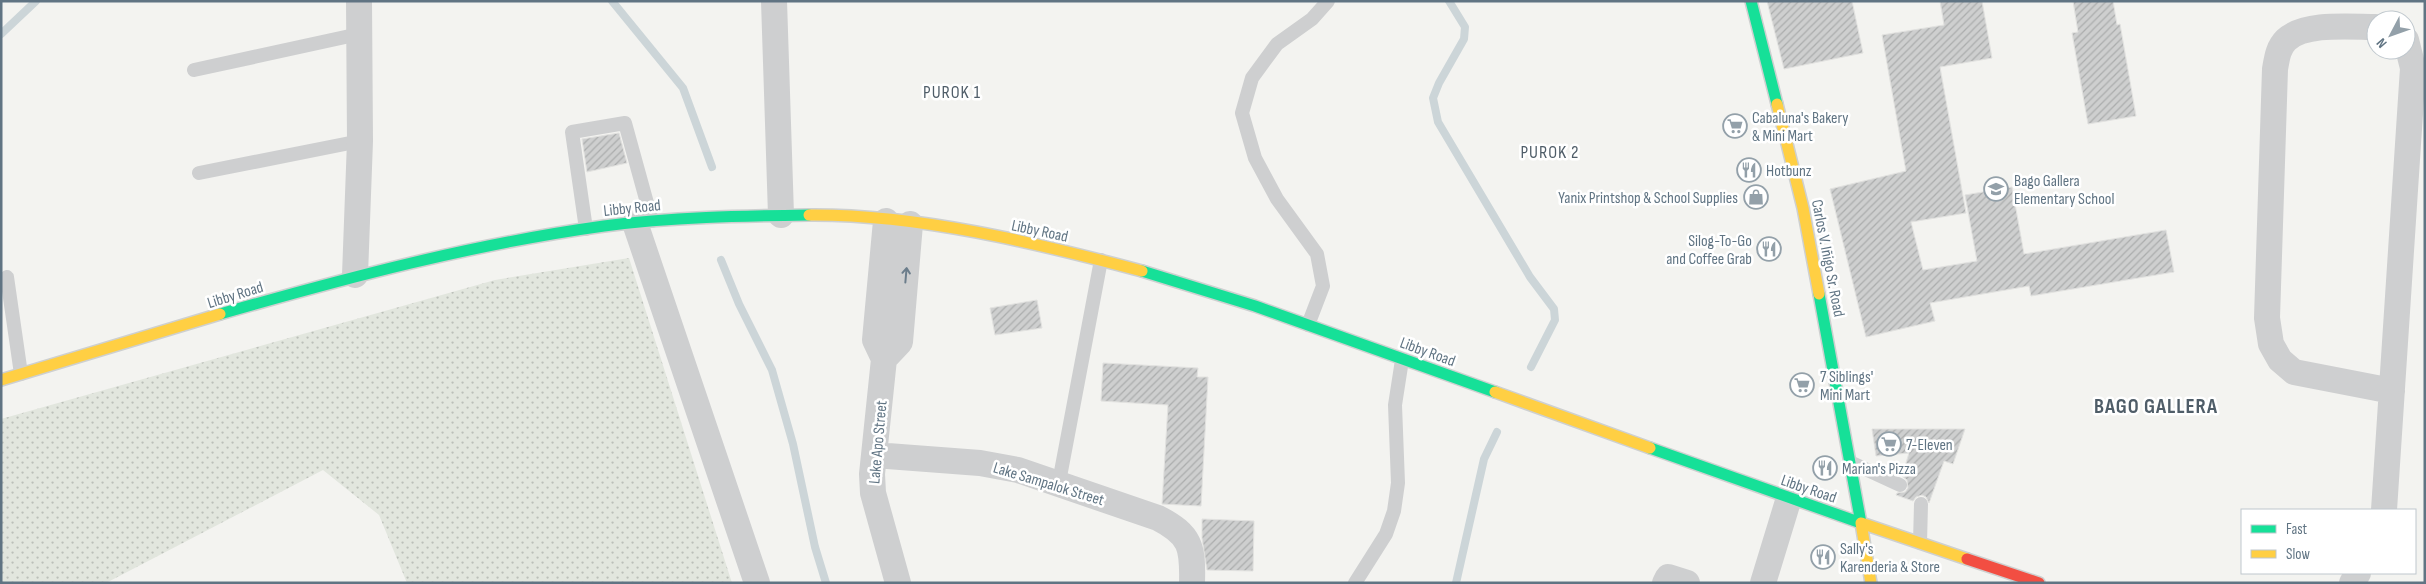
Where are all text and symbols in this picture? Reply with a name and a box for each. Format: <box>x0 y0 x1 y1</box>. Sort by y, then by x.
north arrow <box>2366 10 2416 60</box>
text: N <box>2373 35 2390 52</box>
district label: PUROK 1 <box>923 82 981 103</box>
place label: Cabaluna's Bakery & Mini Mart <box>1752 109 1848 146</box>
supermarket icon: Cabaluna's Bakery & Mini Mart <box>1722 113 1748 139</box>
district label: PUROK 2 <box>1520 142 1580 163</box>
restaurant icon: Hotbunz <box>1736 157 1762 183</box>
place label: Hotbunz <box>1766 162 1812 181</box>
place label: Bago Gallera Elementary School <box>2014 172 2114 209</box>
school or university icon: Bago Gallera Elementary School <box>1983 176 2009 202</box>
shop icon: Yanix Printshop & School Supplies <box>1743 184 1769 210</box>
place label: Yanix Printshop & School Supplies <box>1558 189 1738 208</box>
street label: Libby Road <box>603 196 662 221</box>
street label: Carlos V. Iñigo Sr. Road <box>1807 198 1848 318</box>
street label: Libby Road <box>1010 216 1070 247</box>
place label: Silog-To-Go and Coffee Grab <box>1666 232 1752 269</box>
restaurant icon: Silog-To-Go and Coffee Grab <box>1756 236 1782 262</box>
one-way arrow <box>901 268 910 284</box>
street label: Libby Road <box>205 278 266 313</box>
street label: Libby Road <box>1397 334 1458 371</box>
place label: 7 Siblings' Mini Mart <box>1820 368 1873 405</box>
supermarket icon: 7 Siblings' Mini Mart <box>1789 372 1815 398</box>
district label: BAGO GALLERA <box>2094 394 2218 419</box>
street label: Lake Apo Street <box>865 400 892 485</box>
supermarket icon: 7-Eleven <box>1876 431 1902 457</box>
place label: 7-Eleven <box>1906 436 1953 455</box>
restaurant icon: Marian's Pizza <box>1812 455 1838 481</box>
street label: Lake Sampalok Street <box>991 459 1106 510</box>
place label: Marian's Pizza <box>1842 460 1916 479</box>
street label: Libby Road <box>1778 471 1839 508</box>
legend <box>2241 509 2416 574</box>
text: Fast <box>2286 520 2308 539</box>
place label: Sally's Karenderia & Store <box>1840 540 1940 577</box>
restaurant icon: Sally's Karenderia & Store <box>1810 544 1836 570</box>
text: Slow <box>2286 545 2310 564</box>

